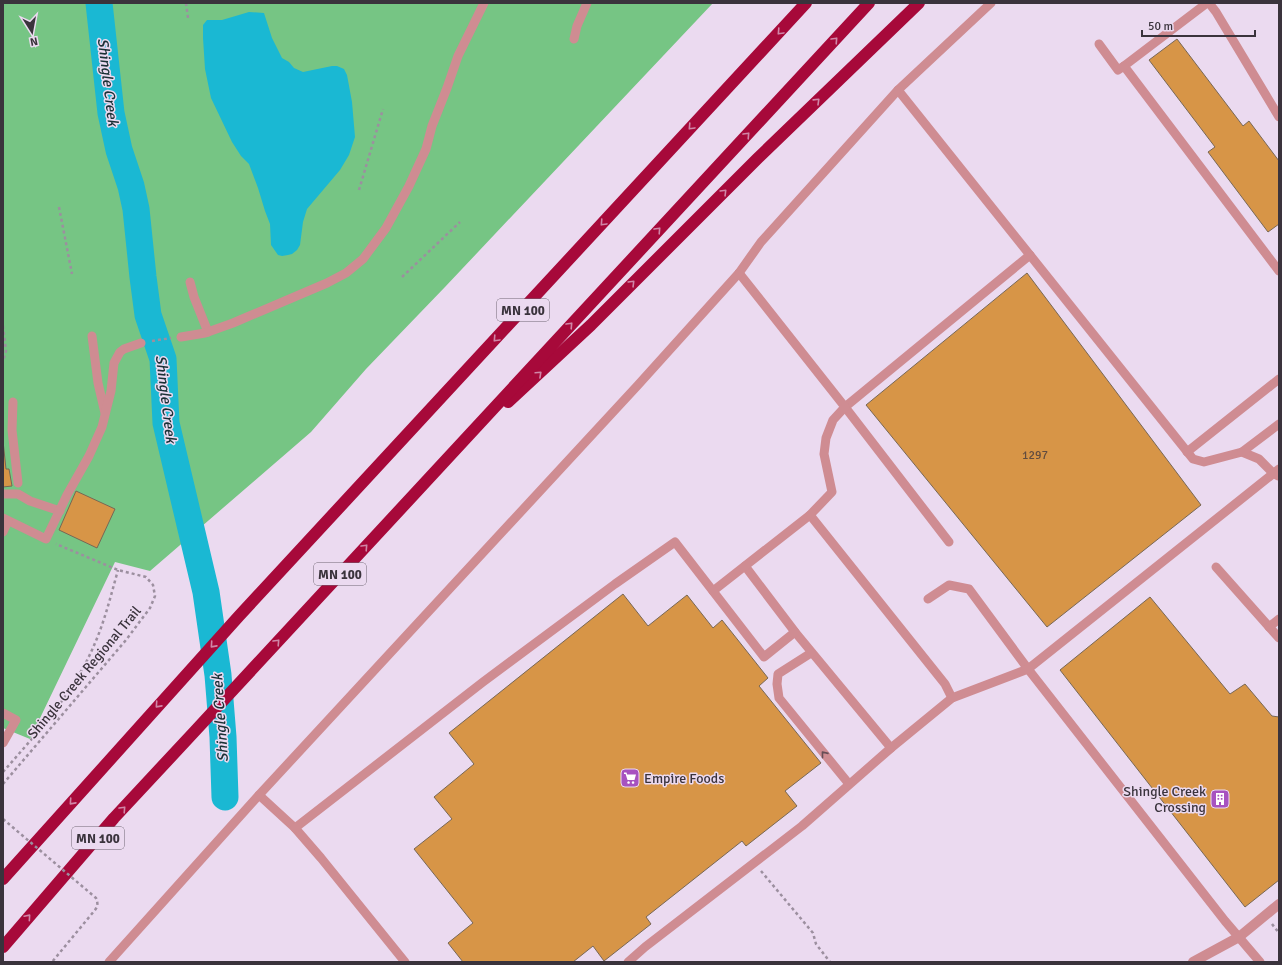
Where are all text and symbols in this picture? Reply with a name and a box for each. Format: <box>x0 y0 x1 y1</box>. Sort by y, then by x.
north arrow <box>12 12 52 52</box>
scale bar <box>1142 12 1255 38</box>
text: 50 m <box>1148 19 1173 34</box>
one-way arrow <box>777 27 784 34</box>
text: N <box>29 34 39 48</box>
water label: Shingle Creek <box>94 37 123 129</box>
one-way arrow <box>830 37 837 44</box>
one-way arrow <box>813 99 820 106</box>
one-way arrow <box>689 122 696 130</box>
one-way arrow <box>742 132 749 140</box>
one-way arrow <box>720 189 727 197</box>
one-way arrow <box>601 218 608 225</box>
one-way arrow <box>653 227 661 235</box>
one-way arrow <box>627 280 635 288</box>
road number: MN 100 <box>497 299 549 321</box>
one-way arrow <box>565 323 572 330</box>
one-way arrow <box>494 334 501 341</box>
water label: Shingle Creek <box>152 354 181 446</box>
one-way arrow <box>534 371 542 378</box>
house number: 1297 <box>1022 448 1048 463</box>
one-way arrow <box>360 544 367 551</box>
road number: MN 100 <box>314 563 366 585</box>
street label: Shingle Creek Regional Trail <box>24 603 145 742</box>
one-way arrow <box>272 639 280 647</box>
one-way arrow <box>210 640 218 648</box>
water label: Shingle Creek <box>208 672 232 763</box>
one-way arrow <box>156 701 163 708</box>
one-way arrow <box>822 752 829 759</box>
supermarket icon: Empire Foods <box>619 767 641 789</box>
place label: Empire Foods <box>644 770 724 787</box>
place label: Shingle Creek Crossing <box>1123 783 1206 816</box>
building icon: Shingle Creek Crossing <box>1209 788 1231 810</box>
one-way arrow <box>69 797 76 805</box>
one-way arrow <box>119 806 126 813</box>
road number: MN 100 <box>72 827 124 849</box>
one-way arrow <box>24 914 31 922</box>

